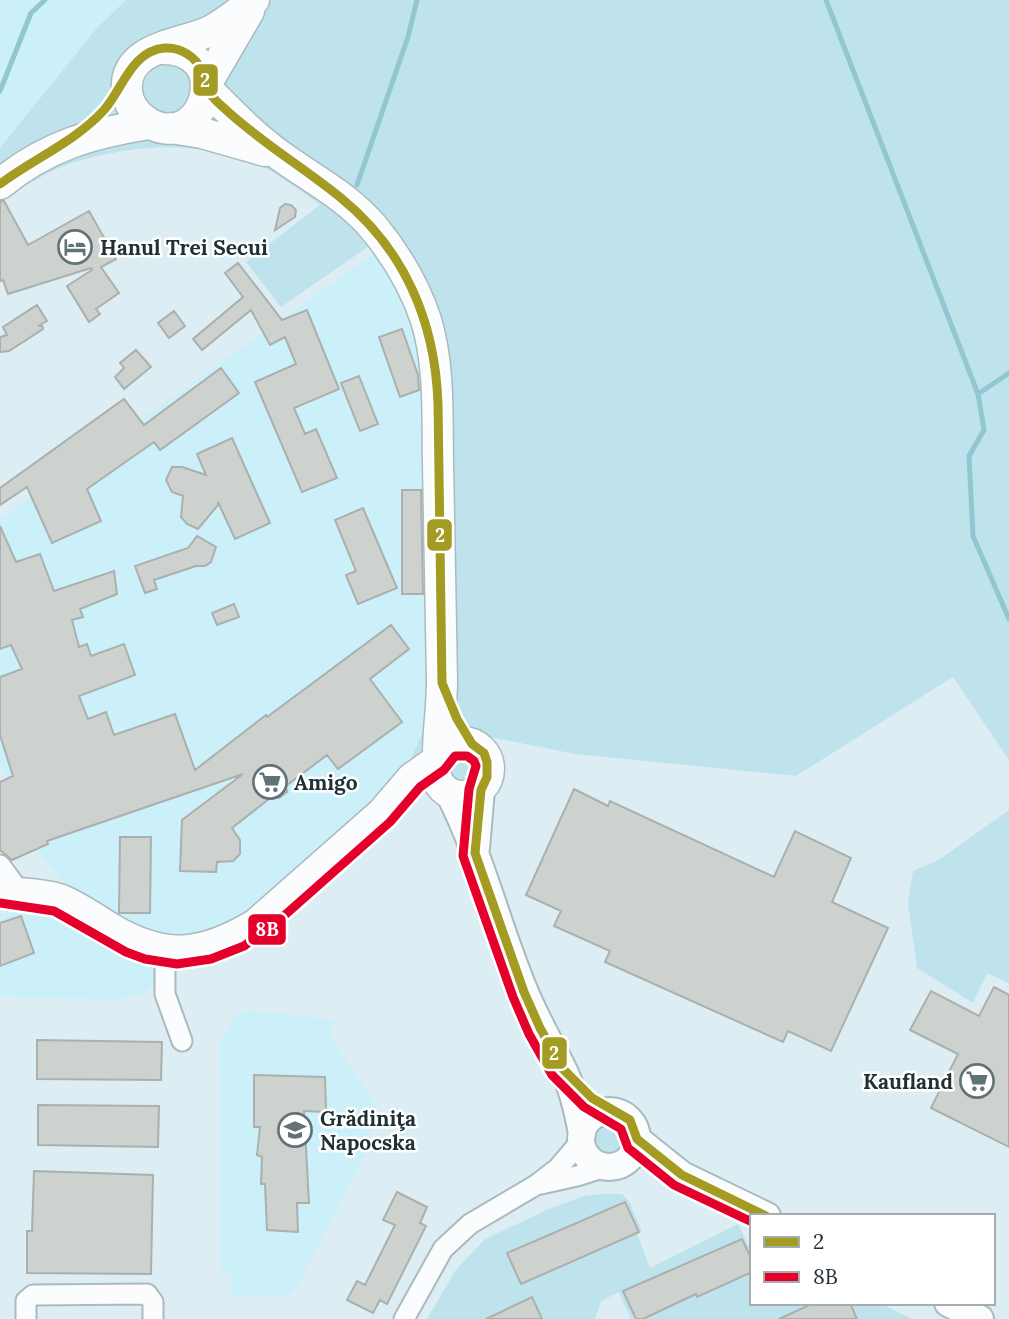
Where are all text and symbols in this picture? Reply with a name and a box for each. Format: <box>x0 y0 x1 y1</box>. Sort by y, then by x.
line badge: 2 <box>192 63 219 97</box>
text: 2 <box>200 68 210 92</box>
hotel icon: Hanul Trei Secui <box>56 228 94 266</box>
place label: Hanul Trei Secui <box>100 234 268 261</box>
line badge: 2 <box>426 518 453 552</box>
text: 2 <box>435 523 445 547</box>
supermarket icon: Amigo <box>251 763 289 801</box>
place label: Amigo <box>294 769 358 796</box>
line badge: 8B <box>247 913 287 946</box>
text: 8B <box>255 917 279 941</box>
line badge: 2 <box>541 1036 568 1070</box>
text: 2 <box>549 1041 559 1065</box>
supermarket icon: Kaufland <box>958 1062 996 1100</box>
place label: Kaufland <box>863 1068 953 1095</box>
place label: Grădiniţa Napocska <box>320 1105 416 1156</box>
school or university icon: Grădiniţa Napocska <box>276 1111 314 1149</box>
legend <box>750 1214 995 1305</box>
text: 2 <box>813 1228 824 1255</box>
text: 8B <box>813 1263 838 1290</box>

